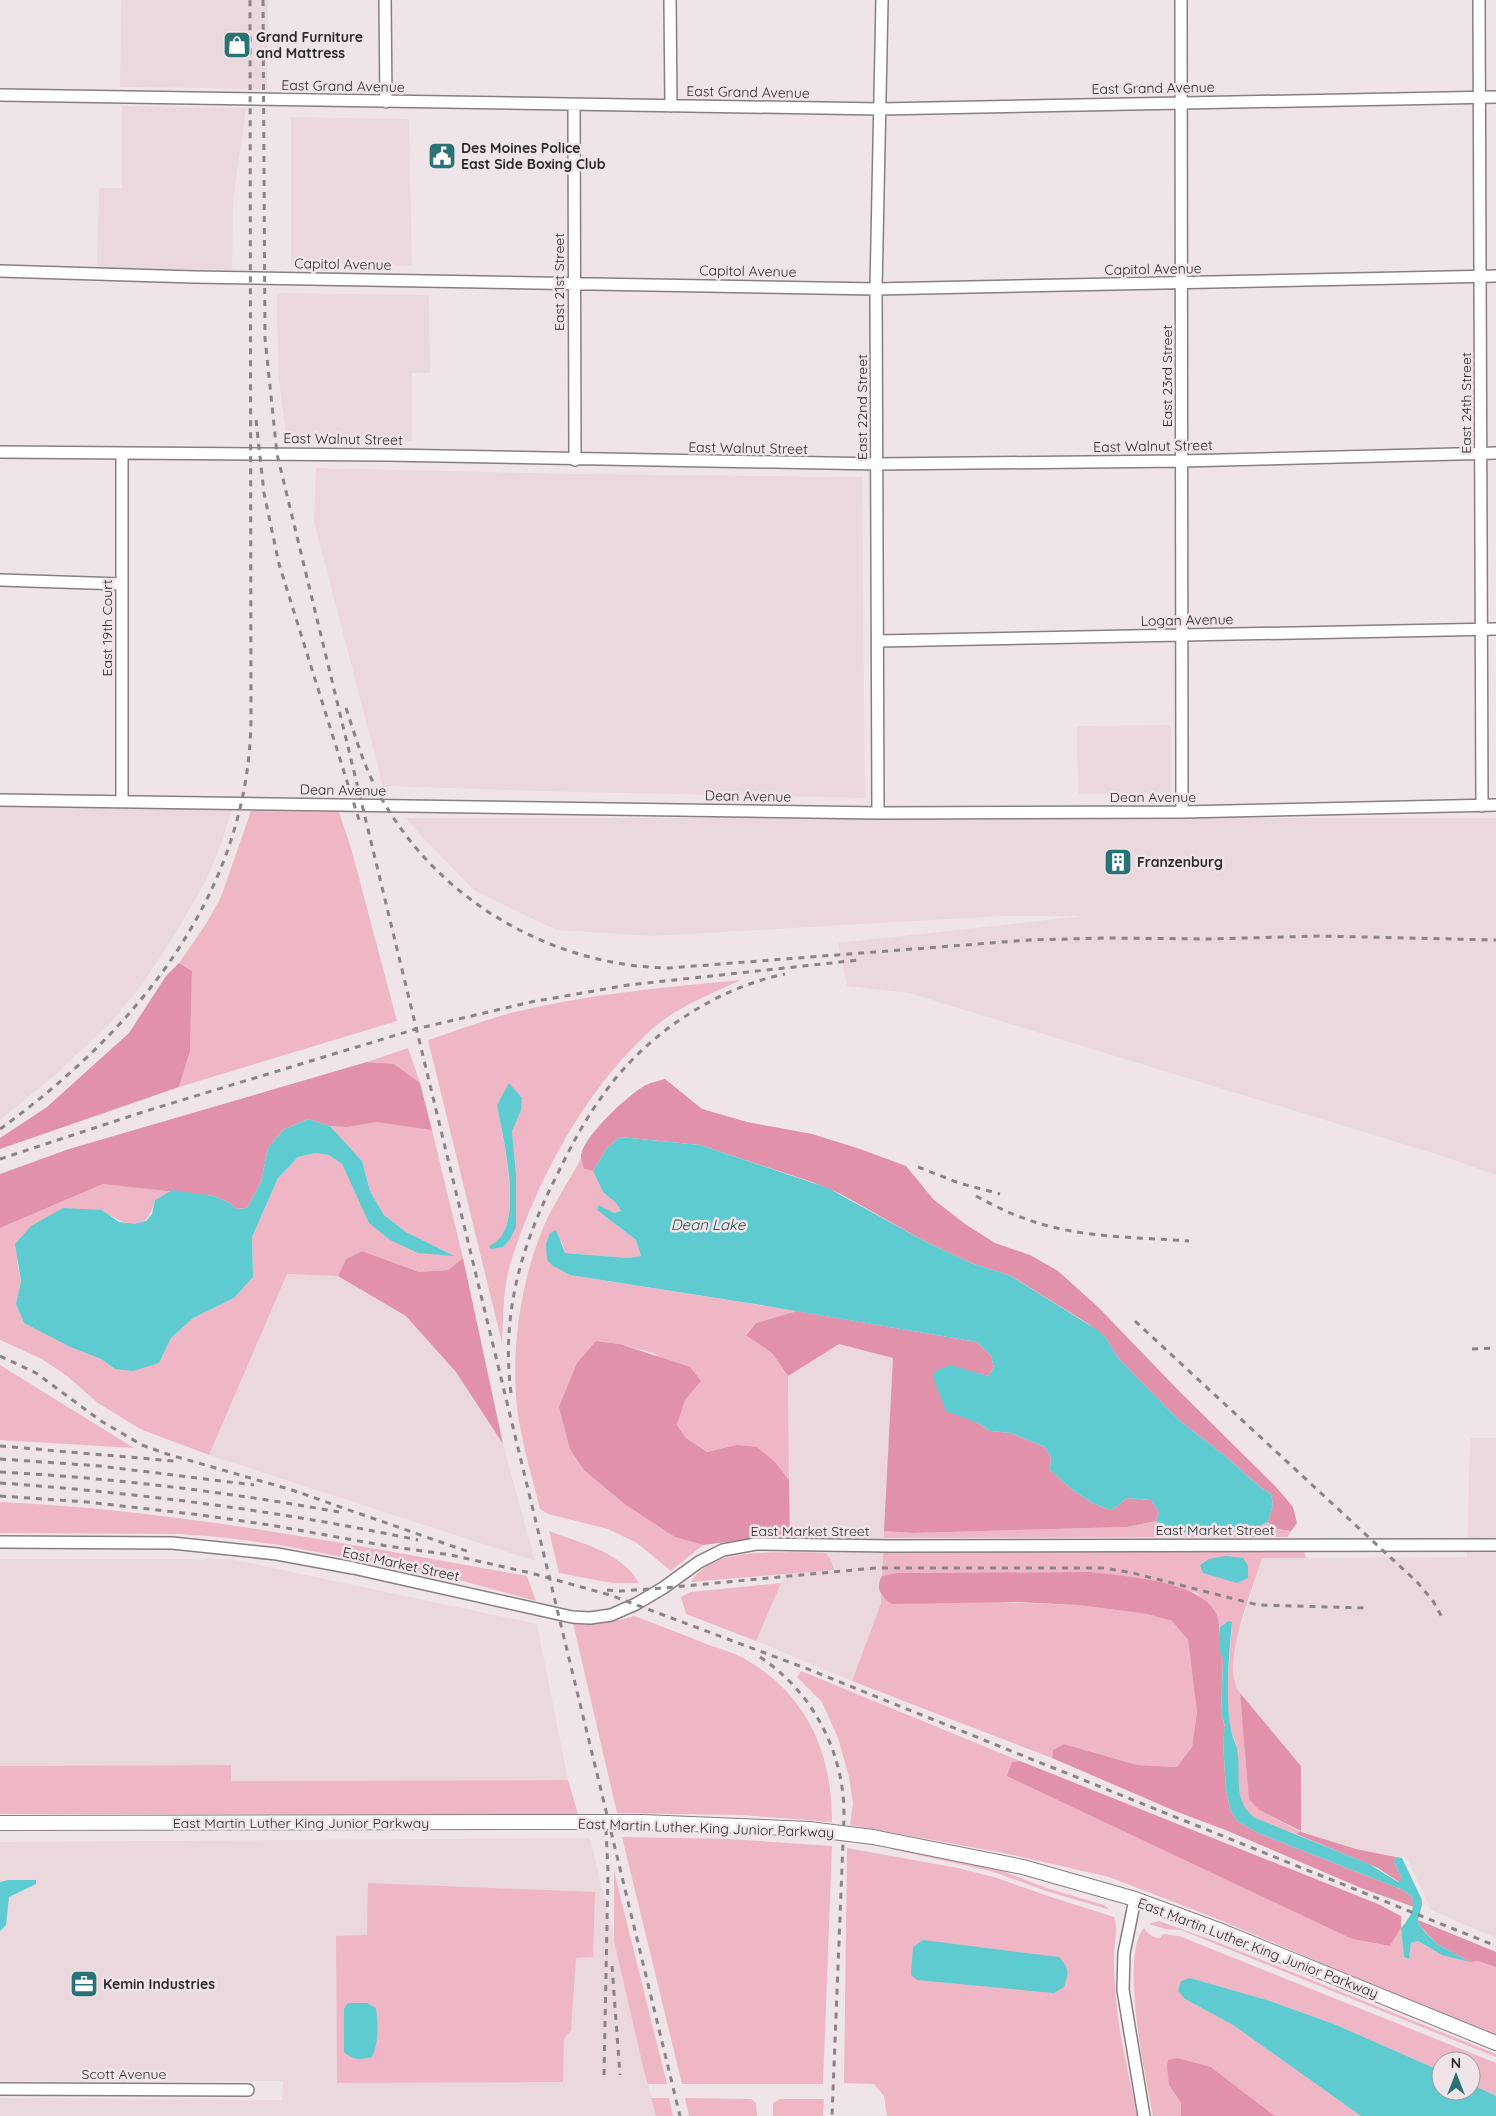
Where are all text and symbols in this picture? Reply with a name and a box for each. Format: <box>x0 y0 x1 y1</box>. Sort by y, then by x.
place label: Grand Furniture and Mattress <box>256 28 363 62</box>
shop icon: Grand Furniture and Mattress <box>222 30 252 60</box>
street label: East Grand Avenue <box>281 76 405 96</box>
street label: East Grand Avenue <box>1091 78 1215 98</box>
street label: East Grand Avenue <box>686 82 810 102</box>
place label: Des Moines Police East Side Boxing Club <box>461 139 606 173</box>
public building icon: Des Moines Police East Side Boxing Club <box>427 141 457 171</box>
street label: East 21st Street <box>550 233 568 331</box>
street label: Capitol Avenue <box>294 254 392 274</box>
street label: Capitol Avenue <box>1104 259 1202 279</box>
street label: Capitol Avenue <box>699 261 797 281</box>
street label: East 23rd Street <box>1158 325 1176 427</box>
street label: East 24th Street <box>1457 352 1475 454</box>
street label: East 22nd Street <box>853 354 871 460</box>
street label: East Walnut Street <box>283 429 403 449</box>
street label: East Walnut Street <box>1093 436 1213 456</box>
street label: East Walnut Street <box>688 438 808 458</box>
street label: East 19th Court <box>98 579 116 676</box>
street label: Logan Avenue <box>1140 610 1234 630</box>
street label: Dean Avenue <box>300 780 386 800</box>
street label: Dean Avenue <box>705 786 791 806</box>
street label: Dean Avenue <box>1110 788 1196 806</box>
building icon: Franzenburg <box>1103 847 1133 877</box>
place label: Franzenburg <box>1137 853 1223 871</box>
water label: Dean Lake <box>671 1215 746 1234</box>
street label: East Market Street <box>1156 1521 1275 1539</box>
street label: East Market Street <box>751 1522 870 1540</box>
street label: East Market Street <box>341 1543 461 1585</box>
street label: East Martin Luther King Junior Parkway <box>173 1814 429 1832</box>
street label: East Martin Luther King Junior Parkway <box>578 1815 834 1841</box>
street label: East Martin Luther King Junior Parkway <box>1135 1894 1381 2002</box>
office icon: Kemin Industries <box>69 1969 99 1999</box>
place label: Kemin Industries <box>103 1975 215 1993</box>
north arrow <box>1431 2051 1481 2101</box>
text: N <box>1451 2054 1461 2072</box>
street label: Scott Avenue <box>82 2065 166 2083</box>

